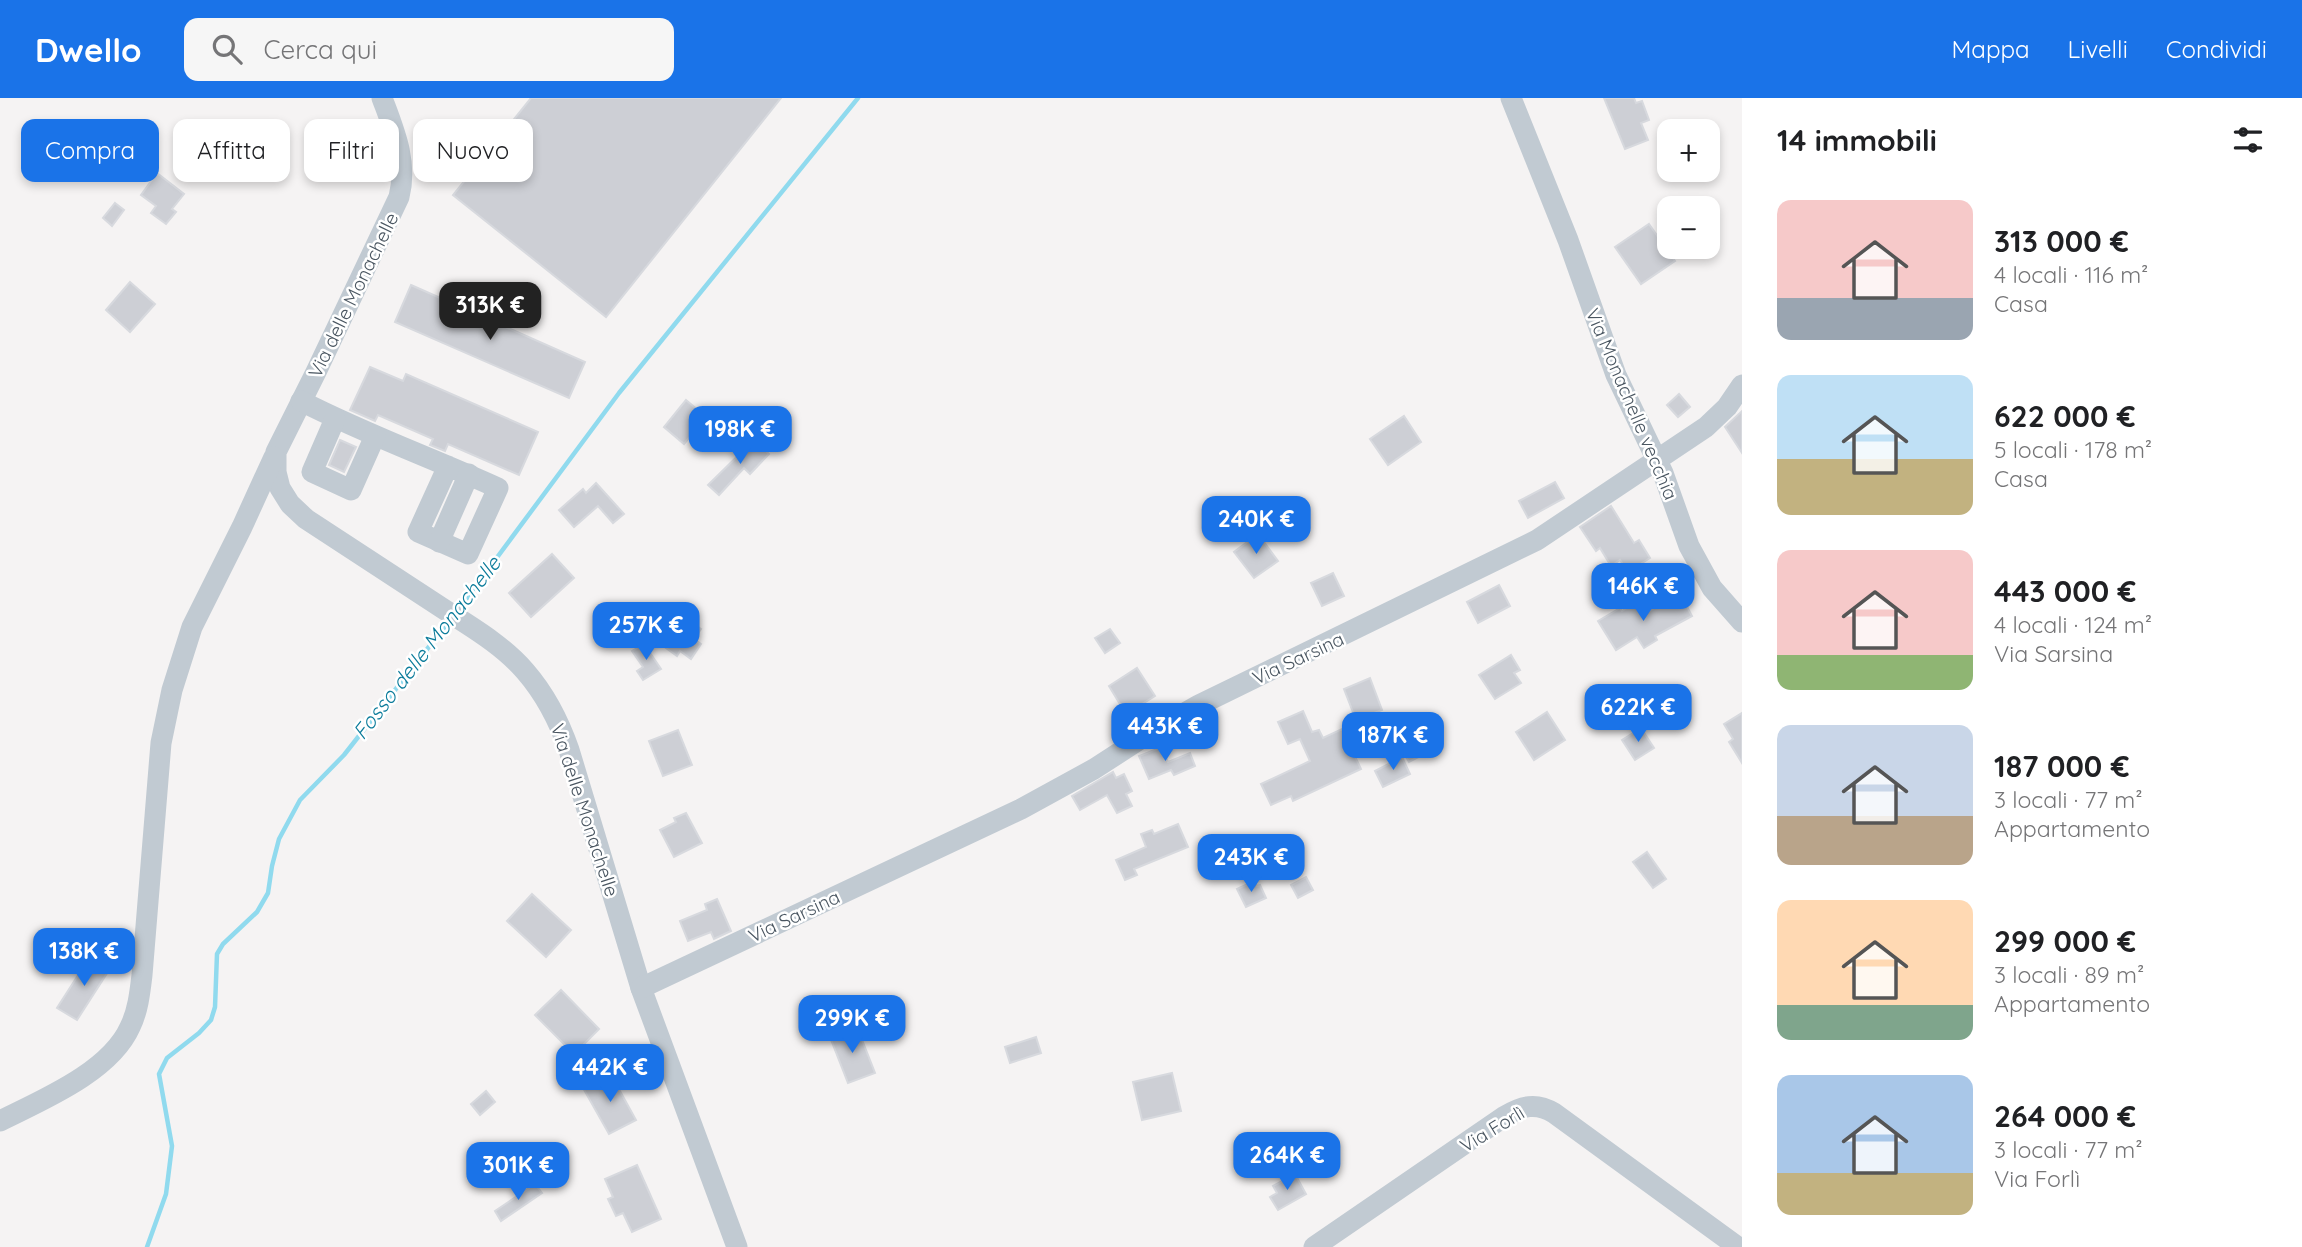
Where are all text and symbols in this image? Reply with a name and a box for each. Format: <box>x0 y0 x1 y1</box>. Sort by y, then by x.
search box <box>184 18 674 81</box>
text: Dwello <box>35 29 142 70</box>
icon: search <box>208 30 246 68</box>
text: Cerca qui <box>264 33 377 66</box>
text: Mappa <box>1952 34 2030 64</box>
text: Livelli <box>2068 34 2128 64</box>
text: Condividi <box>2166 34 2267 64</box>
chip: Compra <box>21 119 159 182</box>
chip: Affitta <box>173 119 290 182</box>
chip: Filtri <box>304 119 399 182</box>
chip: Nuovo <box>413 119 533 182</box>
map controls <box>1657 119 1720 259</box>
button: + <box>1657 119 1720 182</box>
text: 14 immobili <box>1777 121 1937 159</box>
icon: filters <box>2229 121 2267 159</box>
button: − <box>1657 196 1720 259</box>
street label: Via delle Monachelle <box>303 209 403 381</box>
text: 313 000 € <box>1994 222 2129 260</box>
icon: home <box>1833 228 1917 312</box>
text: 4 locali · 116 m² <box>1994 260 2148 289</box>
pin: 313K € <box>433 282 547 342</box>
text: Casa <box>1994 289 2048 318</box>
text: 313K € <box>455 290 525 319</box>
street label: Via Monachelle vecchia <box>1581 305 1683 503</box>
text: 622 000 € <box>1994 397 2136 435</box>
icon: home <box>1833 403 1917 487</box>
pin: 198K € <box>683 406 797 466</box>
text: 198K € <box>705 414 775 443</box>
text: 5 locali · 178 m² <box>1994 435 2152 464</box>
text: Casa <box>1994 464 2048 493</box>
pin: 240K € <box>1199 496 1313 556</box>
text: 240K € <box>1218 504 1294 533</box>
water label: Fosso delle Monachelle <box>347 550 506 744</box>
pin: 146K € <box>1586 564 1700 623</box>
text: 146K € <box>1607 571 1679 600</box>
text: 443 000 € <box>1994 572 2136 610</box>
icon: home <box>1833 578 1917 662</box>
pin: 257K € <box>589 602 703 662</box>
text: 257K € <box>609 610 683 639</box>
text: 4 locali · 124 m² <box>1994 610 2152 639</box>
street label: Via Sarsina <box>1248 626 1348 690</box>
text: Via Sarsina <box>1994 639 2113 668</box>
pin: 622K € <box>1581 684 1695 744</box>
text: 622K € <box>1601 692 1675 721</box>
pin: 443K € <box>1108 704 1222 763</box>
text: 443K € <box>1127 711 1203 740</box>
pin: 187K € <box>1336 712 1450 772</box>
street label: Via delle Monachelle <box>546 720 624 900</box>
text: 187K € <box>1358 720 1428 749</box>
text: 187 000 € <box>1994 747 2129 785</box>
icon: home <box>1833 753 1917 837</box>
text: 3 locali · 77 m² <box>1994 785 2143 814</box>
text: Appartamento <box>1994 814 2150 843</box>
pin: 243K € <box>1194 834 1308 894</box>
text: 243K € <box>1214 842 1288 871</box>
street label: Via Sarsina <box>744 884 844 948</box>
text: 299 000 € <box>1994 922 2136 960</box>
pin: 138K € <box>27 928 141 988</box>
icon: home <box>1833 928 1917 1012</box>
text: 138K € <box>49 936 119 965</box>
text: 3 locali · 89 m² <box>1994 960 2144 989</box>
text: Appartamento <box>1994 989 2150 1018</box>
pin: 299K € <box>795 996 909 1055</box>
text: 299K € <box>814 1003 890 1032</box>
pin: 442K € <box>553 1044 667 1104</box>
text: 442K € <box>572 1052 648 1081</box>
text: 264 000 € <box>1994 1097 2136 1135</box>
street label: Via Forlì <box>1455 1100 1529 1158</box>
icon: home <box>1833 1103 1917 1187</box>
pin: 264K € <box>1230 1132 1344 1192</box>
text: 3 locali · 77 m² <box>1994 1135 2143 1164</box>
text: 264K € <box>1249 1140 1325 1169</box>
pin: 301K € <box>461 1142 575 1202</box>
text: 301K € <box>482 1150 554 1179</box>
text: Via Forlì <box>1994 1164 2080 1193</box>

